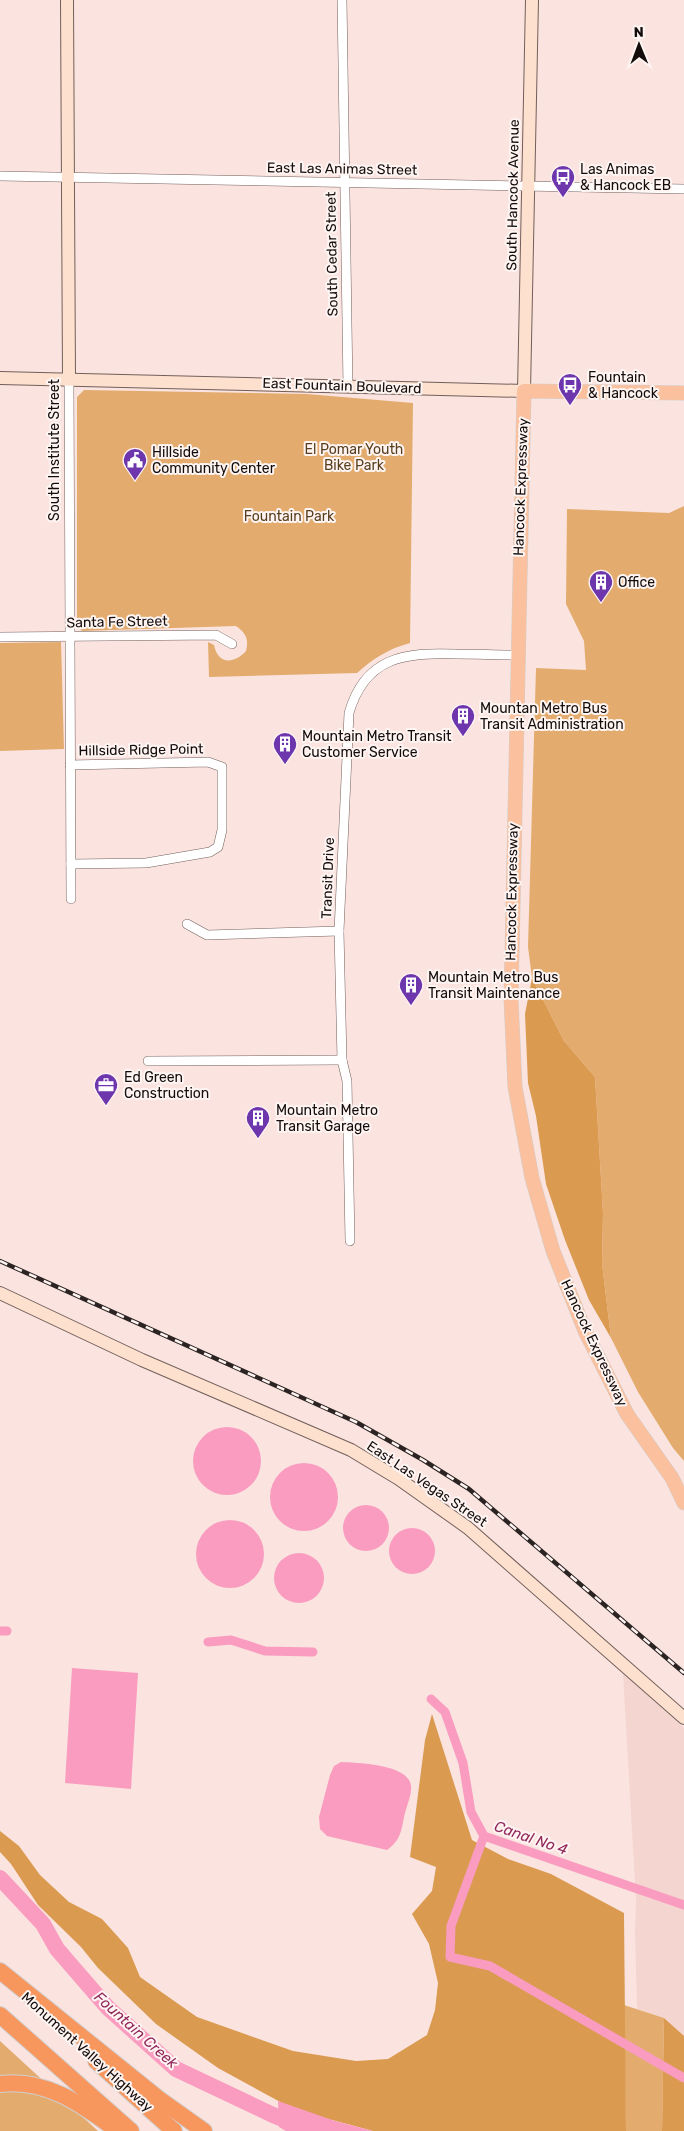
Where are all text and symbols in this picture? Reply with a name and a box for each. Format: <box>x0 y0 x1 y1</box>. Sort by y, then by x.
north arrow <box>614 20 664 70</box>
text: N <box>634 24 644 41</box>
street label: South Hancock Avenue <box>503 119 523 271</box>
street label: East Las Animas Street <box>267 159 418 179</box>
place label: Las Animas & Hancock EB <box>580 161 671 194</box>
bus stop icon: Las Animas & Hancock EB <box>550 164 576 198</box>
street label: South Cedar Street <box>322 191 342 317</box>
place label: Fountain & Hancock <box>588 369 659 402</box>
bus stop icon: Fountain & Hancock <box>557 372 583 406</box>
street label: East Fountain Boulevard <box>262 375 422 397</box>
street label: South Institute Street <box>46 378 63 521</box>
street label: Hancock Expressway <box>510 417 532 556</box>
park label: El Pomar Youth Bike Park <box>305 441 403 474</box>
place label: Hillside Community Center <box>152 444 276 477</box>
public building icon: Hillside Community Center <box>122 447 148 481</box>
park label: Fountain Park <box>244 508 335 525</box>
building icon: Office <box>588 569 614 603</box>
place label: Office <box>618 574 655 591</box>
street label: Santa Fe Street <box>66 613 168 631</box>
place label: Mountan Metro Bus Transit Administration <box>480 700 624 733</box>
building icon: Mountan Metro Bus Transit Administration <box>450 703 476 737</box>
place label: Mountain Metro Transit Customer Service <box>302 728 452 761</box>
building icon: Mountain Metro Transit Customer Service <box>272 731 298 765</box>
street label: Hillside Ridge Point <box>78 740 204 760</box>
street label: Hancock Expressway <box>502 823 522 961</box>
street label: Transit Drive <box>318 837 338 919</box>
place label: Mountain Metro Bus Transit Maintenance <box>428 969 560 1002</box>
building icon: Mountain Metro Bus Transit Maintenance <box>398 972 424 1006</box>
place label: Ed Green Construction <box>124 1069 209 1102</box>
office icon: Ed Green Construction <box>93 1072 119 1106</box>
place label: Mountain Metro Transit Garage <box>276 1102 378 1135</box>
building icon: Mountain Metro Transit Garage <box>245 1105 271 1139</box>
street label: Hancock Expressway <box>557 1277 631 1409</box>
street label: East Las Vegas Street <box>364 1437 491 1531</box>
water label: Canal No 4 <box>492 1817 570 1859</box>
street label: Monument Valley Highway <box>18 1988 156 2116</box>
water label: Fountain Creek <box>90 1988 182 2072</box>

